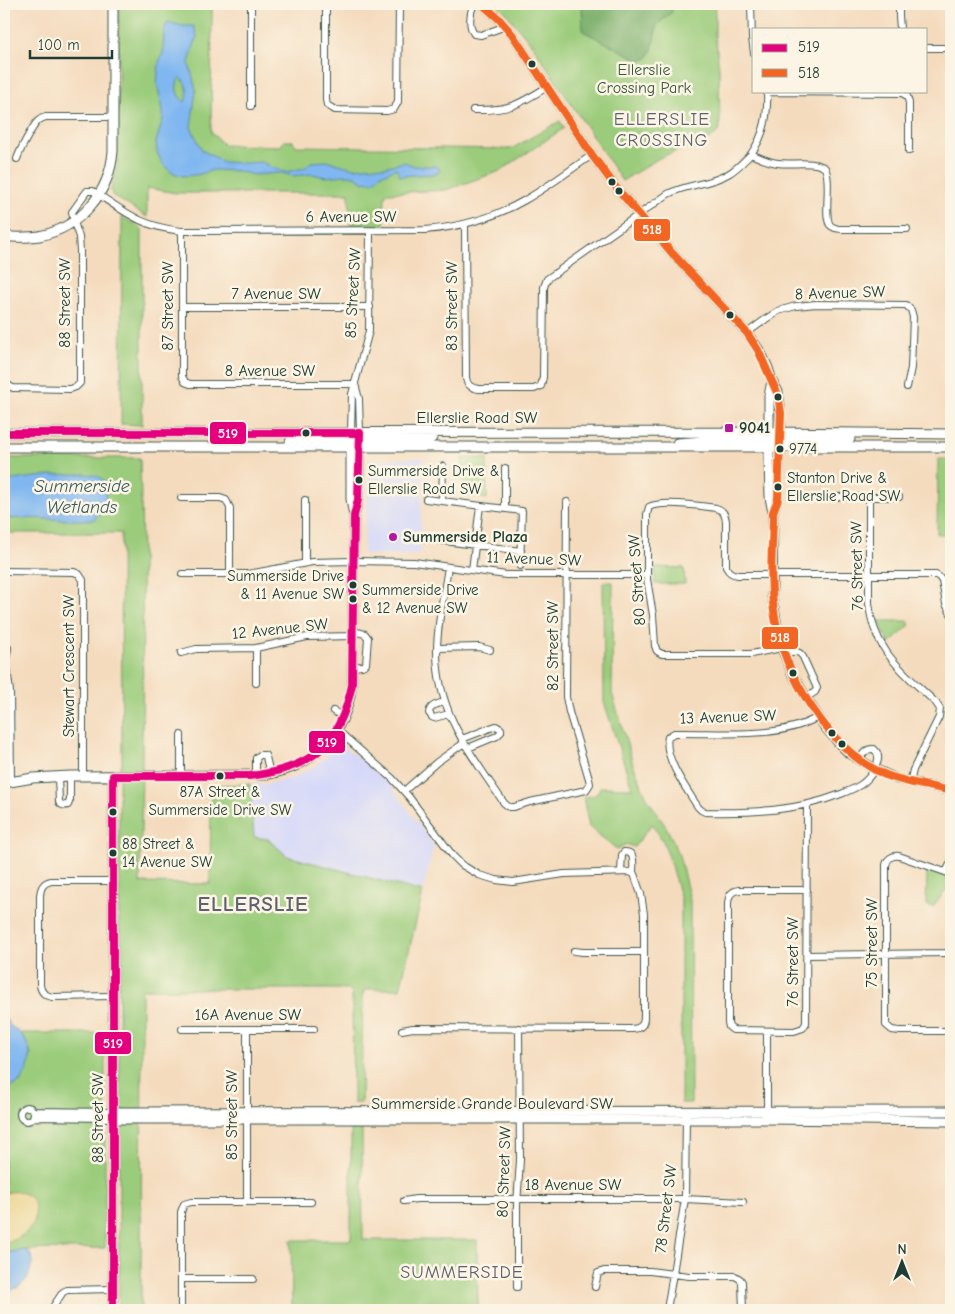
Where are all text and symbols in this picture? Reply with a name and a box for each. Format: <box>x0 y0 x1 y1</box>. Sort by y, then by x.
scale bar <box>30 28 112 60</box>
legend <box>752 28 928 92</box>
text: 100 m <box>38 36 80 54</box>
text: 519 <box>798 38 820 56</box>
unlabelled marker <box>527 59 537 69</box>
park label: Ellerslie Crossing Park <box>597 61 692 97</box>
text: 518 <box>798 64 820 82</box>
district label: ELLERSLIE CROSSING <box>614 109 710 151</box>
unlabelled marker <box>607 177 617 187</box>
unlabelled marker <box>614 186 624 196</box>
street label: 6 Avenue SW <box>306 208 397 226</box>
line badge: 518 <box>633 218 671 242</box>
text: 518 <box>642 221 662 238</box>
street label: 85 Street SW <box>342 247 364 339</box>
street label: 88 Street SW <box>56 258 74 348</box>
street label: 87 Street SW <box>159 261 177 351</box>
street label: 83 Street SW <box>443 261 461 351</box>
street label: 8 Avenue SW <box>795 282 886 304</box>
street label: 7 Avenue SW <box>231 285 321 303</box>
unlabelled marker <box>725 310 735 320</box>
street label: 8 Avenue SW <box>225 362 315 380</box>
unlabelled marker <box>773 392 783 402</box>
street label: Ellerslie Road SW <box>417 409 538 427</box>
place label: 9041 <box>739 419 770 437</box>
line badge: 519 <box>209 421 247 445</box>
marker: 9041 <box>723 422 735 434</box>
text: 519 <box>218 425 238 442</box>
unlabelled marker <box>301 428 311 438</box>
place label: 9774 <box>789 440 817 458</box>
marker: 9774 <box>775 444 785 454</box>
place label: Summerside Drive & Ellerslie Road SW <box>368 462 499 498</box>
place label: Stanton Drive & Ellerslie Road SW <box>787 469 900 505</box>
marker: Summerside Drive & Ellerslie Road SW <box>354 475 364 485</box>
water label: Summerside Wetlands <box>34 476 130 518</box>
marker: Stanton Drive & Ellerslie Road SW <box>773 482 783 492</box>
street label: 76 Street SW <box>847 521 867 611</box>
place label: Summerside Plaza <box>403 528 528 546</box>
marker: Summerside Plaza <box>387 531 399 543</box>
street label: 80 Street SW <box>625 534 649 626</box>
street label: 11 Avenue SW <box>486 548 582 570</box>
place label: Summerside Drive & 11 Avenue SW <box>227 567 344 603</box>
marker: Summerside Drive & 11 Avenue SW <box>348 580 358 590</box>
place label: Summerside Drive & 12 Avenue SW <box>362 581 479 617</box>
marker: Summerside Drive & 12 Avenue SW <box>348 594 358 604</box>
street label: Stewart Crescent SW <box>60 595 78 737</box>
street label: 82 Street SW <box>544 601 562 691</box>
street label: 12 Avenue SW <box>231 615 329 643</box>
line badge: 518 <box>761 626 799 650</box>
text: 518 <box>770 629 790 646</box>
unlabelled marker <box>788 668 798 678</box>
street label: 13 Avenue SW <box>679 706 777 728</box>
unlabelled marker <box>827 728 837 738</box>
line badge: 519 <box>308 730 346 754</box>
text: 519 <box>317 734 337 751</box>
unlabelled marker <box>837 739 847 749</box>
marker: 87A Street & Summerside Drive SW <box>215 771 225 781</box>
place label: 87A Street & Summerside Drive SW <box>149 783 291 819</box>
unlabelled marker <box>108 807 118 817</box>
place label: 88 Street & 14 Avenue SW <box>122 835 212 871</box>
marker: 88 Street & 14 Avenue SW <box>108 848 118 858</box>
district label: ELLERSLIE <box>198 892 308 916</box>
street label: 75 Street SW <box>863 898 881 988</box>
street label: 76 Street SW <box>784 917 802 1007</box>
street label: 16A Avenue SW <box>195 1006 301 1024</box>
line badge: 519 <box>94 1031 132 1055</box>
text: 519 <box>103 1035 123 1052</box>
street label: 85 Street SW <box>223 1070 241 1160</box>
street label: 88 Street SW <box>89 1073 107 1163</box>
street label: Summerside Grande Boulevard SW <box>371 1095 613 1113</box>
street label: 80 Street SW <box>493 1126 515 1218</box>
street label: 78 Street SW <box>652 1164 680 1254</box>
street label: 18 Avenue SW <box>525 1176 621 1194</box>
north arrow <box>878 1236 928 1286</box>
text: N <box>897 1241 907 1258</box>
district label: SUMMERSIDE <box>400 1262 524 1283</box>

